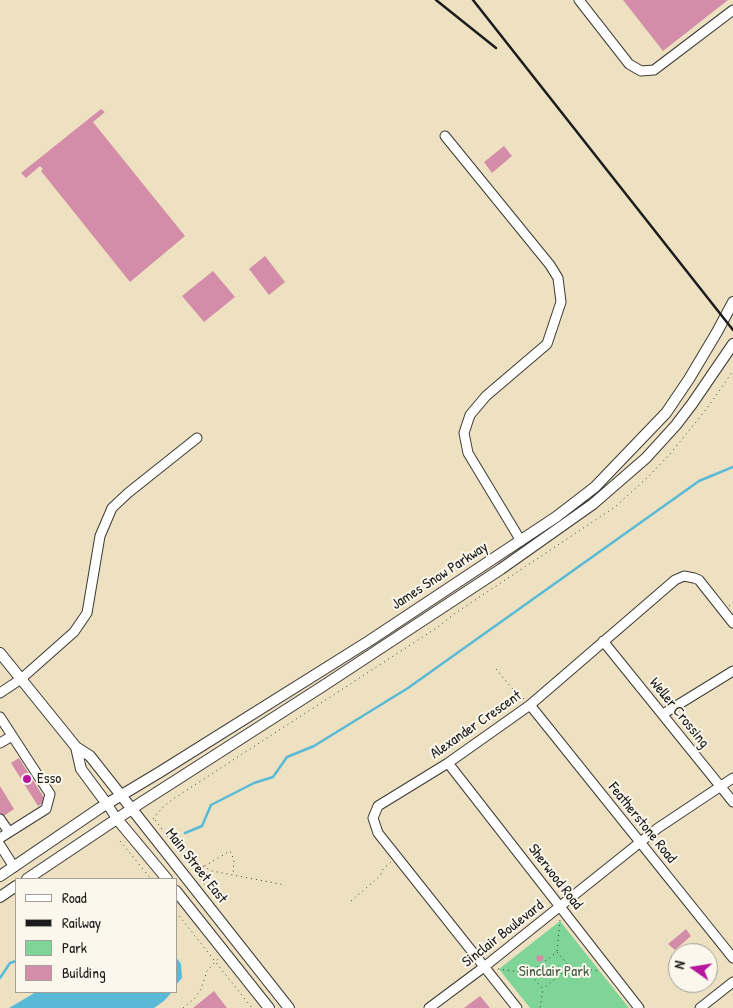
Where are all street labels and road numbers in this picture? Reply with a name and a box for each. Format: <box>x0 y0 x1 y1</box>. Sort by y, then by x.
street label: James Snow Parkway <box>388 538 492 614</box>
street label: Weller Crossing <box>645 674 713 752</box>
street label: Alexander Crescent <box>427 687 525 763</box>
street label: Featherstone Road <box>604 779 680 867</box>
street label: Main Street East <box>161 825 231 907</box>
street label: Sherwood Road <box>524 841 586 913</box>
street label: Sinclair Boulevard <box>459 897 547 971</box>

